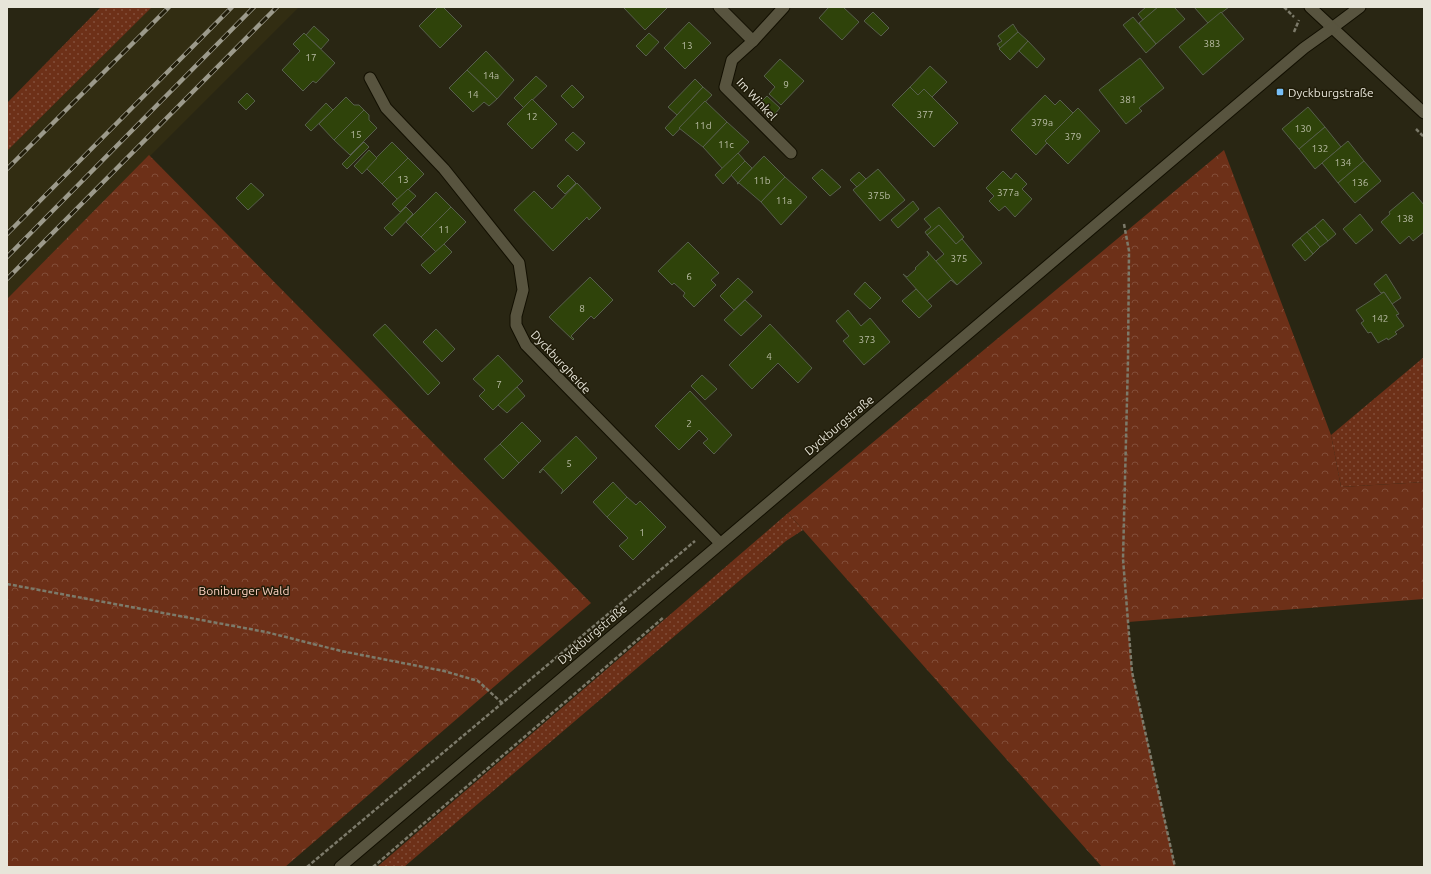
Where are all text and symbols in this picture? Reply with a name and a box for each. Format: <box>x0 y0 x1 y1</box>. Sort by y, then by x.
house number: 383 <box>1204 38 1220 49</box>
house number: 13 <box>681 40 693 51</box>
house number: 17 <box>305 52 317 63</box>
house number: 14a <box>483 70 499 81</box>
street label: Im Winkel <box>734 75 780 123</box>
house number: 9 <box>783 79 789 90</box>
place label: Dyckburgstraße <box>1288 86 1374 99</box>
marker: Dyckburgstraße <box>1275 87 1285 97</box>
house number: 14 <box>467 89 479 100</box>
house number: 381 <box>1120 94 1136 105</box>
house number: 377 <box>917 109 933 120</box>
house number: 12 <box>526 111 538 122</box>
house number: 379a <box>1031 117 1053 128</box>
house number: 11d <box>694 120 712 131</box>
house number: 130 <box>1295 123 1312 134</box>
house number: 15 <box>350 129 362 140</box>
house number: 379 <box>1065 131 1081 142</box>
house number: 11c <box>718 139 734 150</box>
house number: 132 <box>1312 143 1328 154</box>
house number: 134 <box>1335 157 1352 168</box>
house number: 13 <box>397 174 409 185</box>
house number: 11b <box>753 175 771 186</box>
house number: 136 <box>1352 177 1369 188</box>
house number: 377a <box>997 187 1019 198</box>
house number: 375b <box>868 190 891 201</box>
house number: 11a <box>776 195 792 206</box>
house number: 138 <box>1397 213 1414 224</box>
house number: 11 <box>438 224 450 235</box>
house number: 375 <box>951 253 967 264</box>
house number: 6 <box>686 271 692 282</box>
house number: 8 <box>579 303 585 314</box>
house number: 142 <box>1372 313 1388 324</box>
street label: Dyckburgheide <box>529 328 593 396</box>
house number: 373 <box>859 334 875 345</box>
house number: 4 <box>766 351 772 362</box>
house number: 7 <box>496 379 502 390</box>
street label: Dyckburgstraße <box>802 392 876 458</box>
house number: 2 <box>686 418 692 429</box>
house number: 5 <box>566 458 572 469</box>
house number: 1 <box>639 527 645 538</box>
park label: Boniburger Wald <box>199 584 289 597</box>
street label: Dyckburgstraße <box>555 601 629 667</box>

